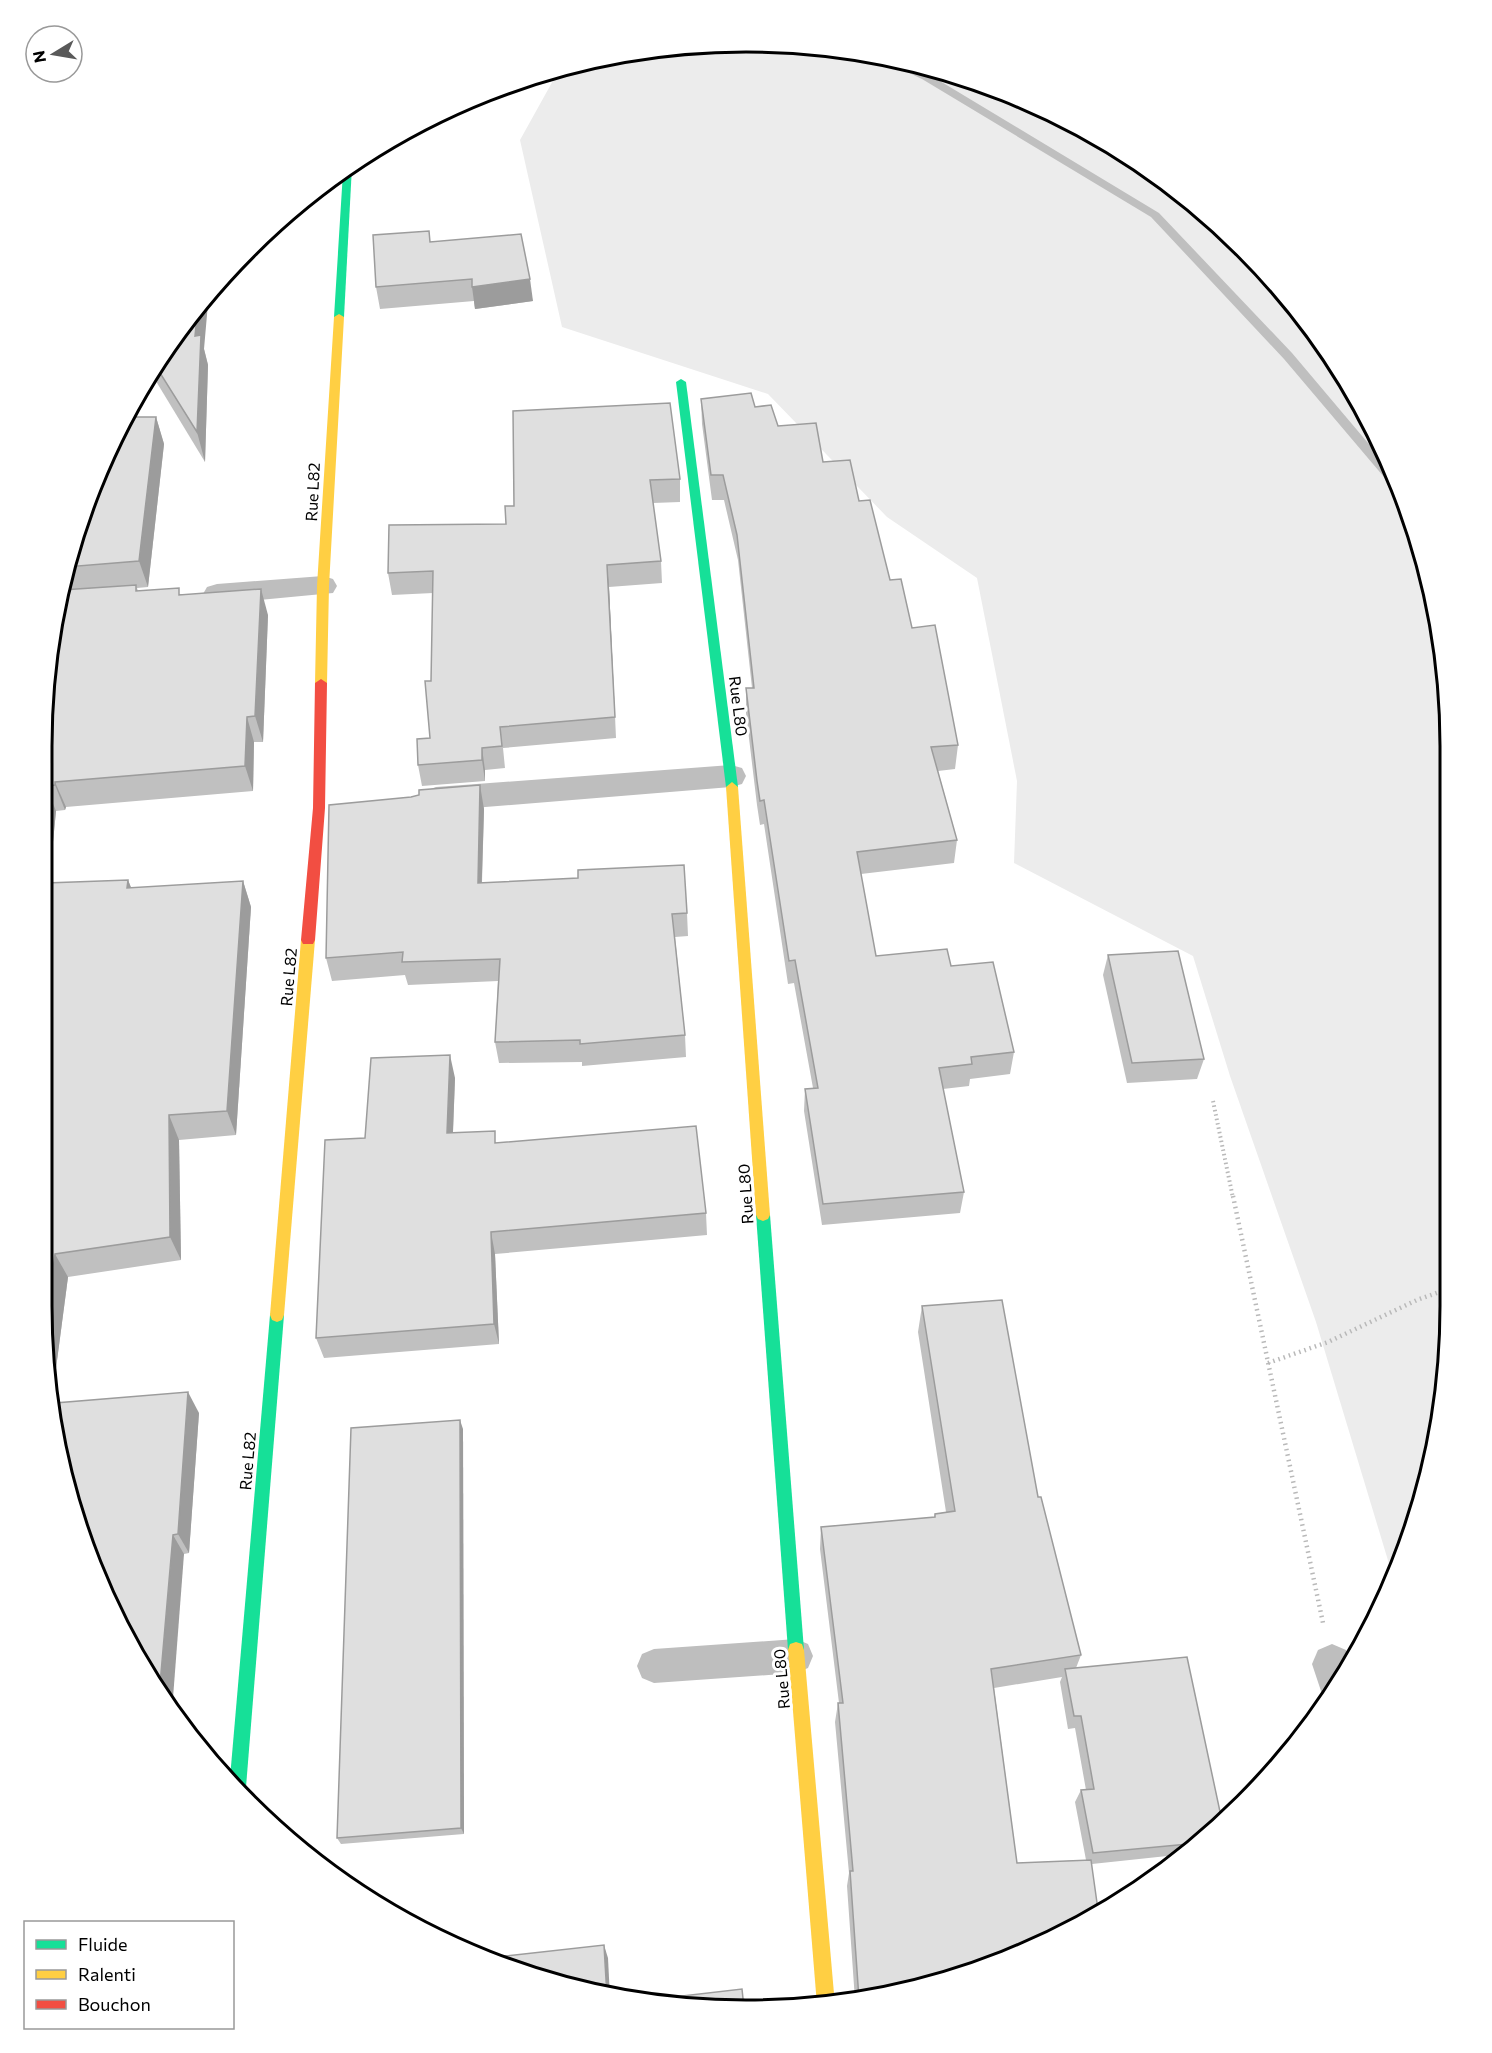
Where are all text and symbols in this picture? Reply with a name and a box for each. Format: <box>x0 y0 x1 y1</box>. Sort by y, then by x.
north arrow <box>24 24 84 84</box>
text: N <box>28 49 49 65</box>
street label: Rue L82 <box>301 462 323 522</box>
street label: Rue L80 <box>726 675 752 737</box>
street label: Rue L82 <box>276 947 300 1007</box>
street label: Rue L80 <box>733 1163 757 1225</box>
street label: Rue L82 <box>235 1431 259 1491</box>
street label: Rue L80 <box>769 1648 793 1710</box>
legend <box>24 1921 234 2029</box>
text: Fluide <box>78 1933 127 1955</box>
text: Ralenti <box>78 1963 136 1985</box>
text: Bouchon <box>78 1993 151 2015</box>

